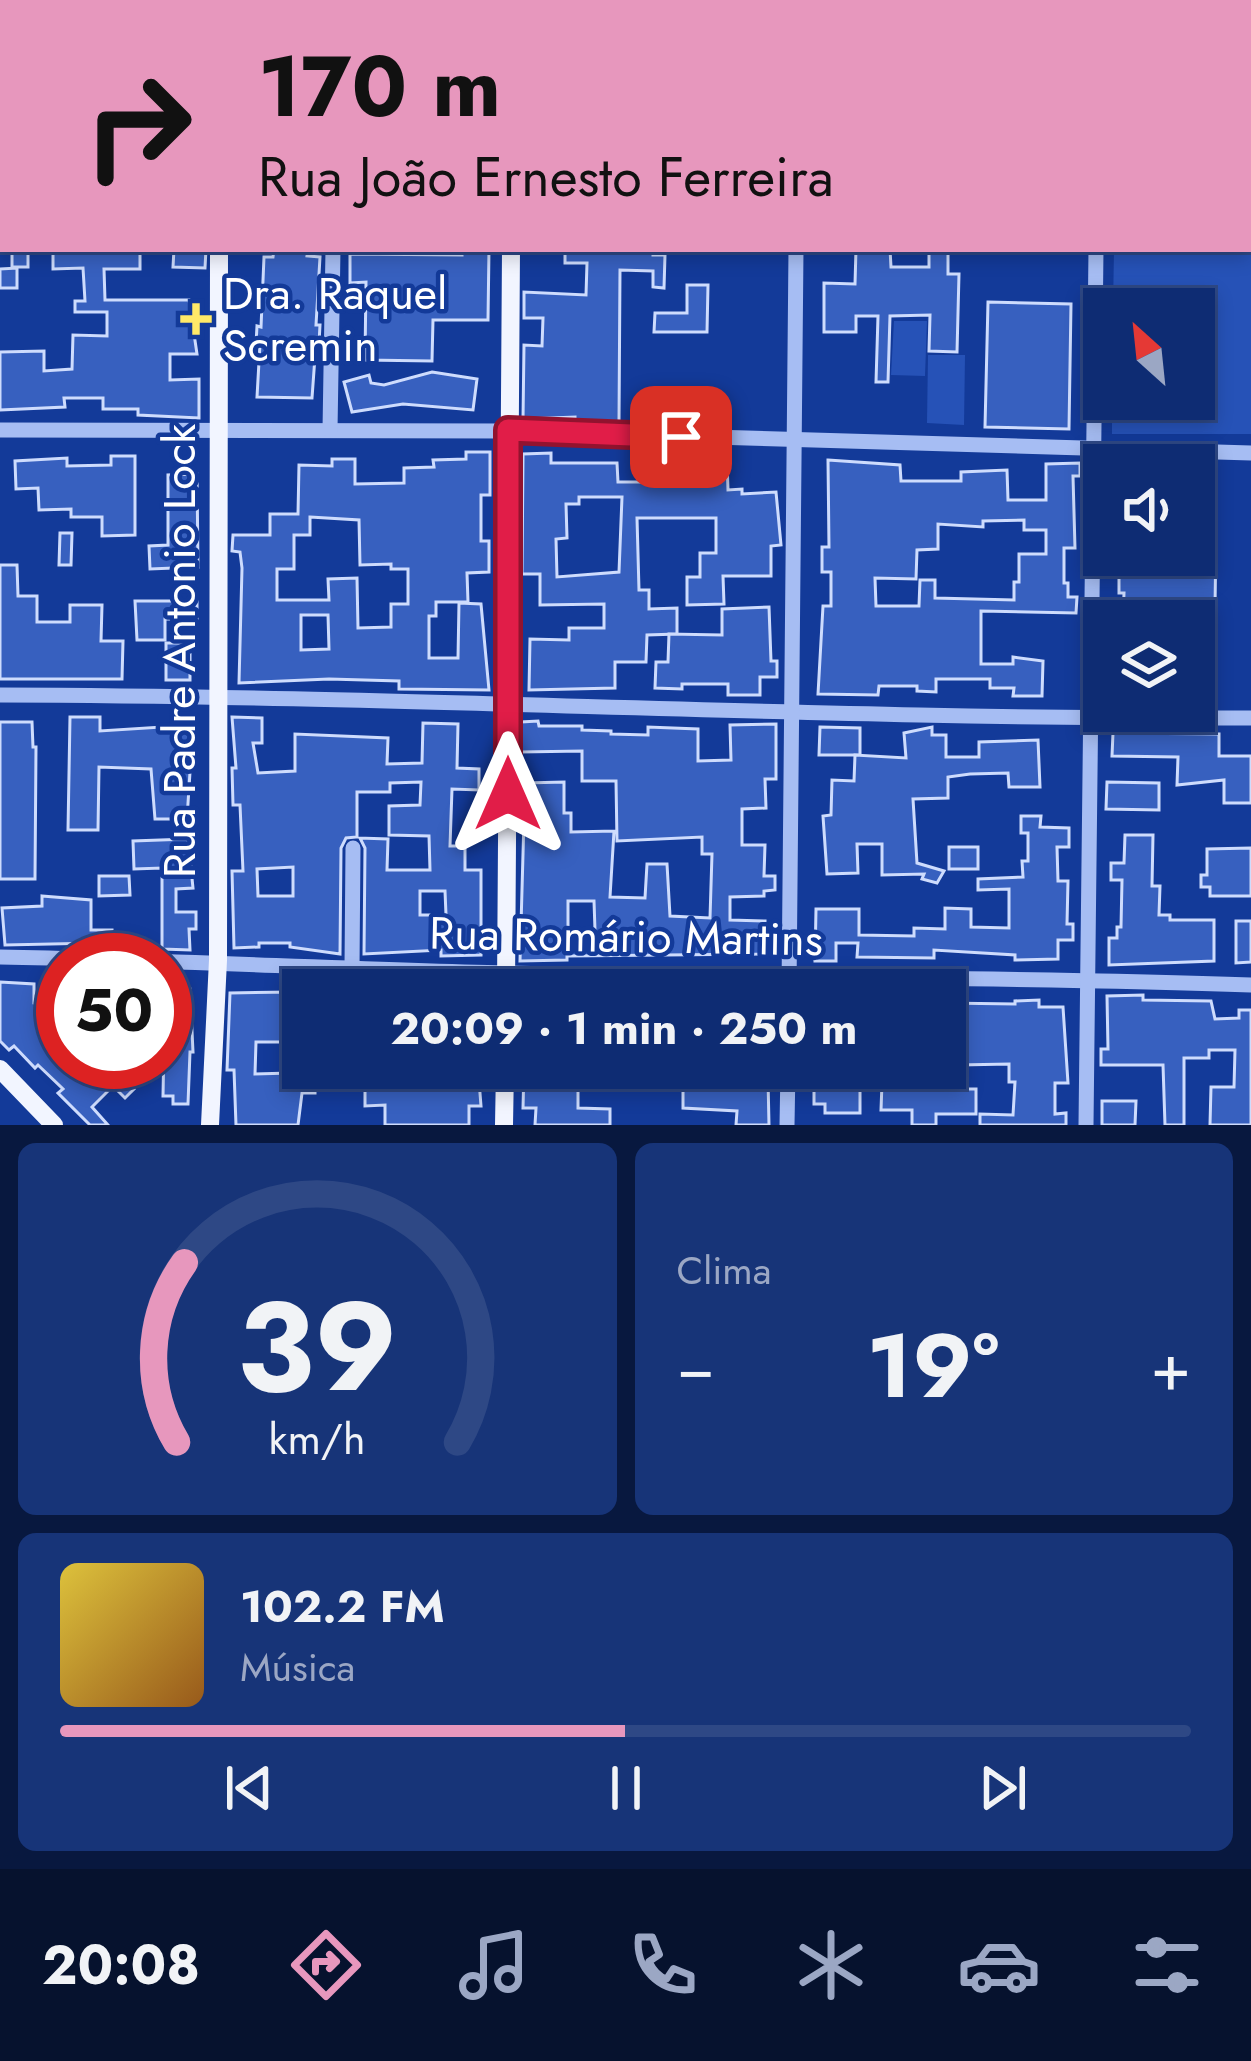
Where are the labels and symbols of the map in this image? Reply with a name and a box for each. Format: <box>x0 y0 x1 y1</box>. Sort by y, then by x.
place label: Dra. Raquel Scremin <box>223 261 447 378</box>
north arrow <box>1083 288 1215 420</box>
marker: Dra. Raquel Scremin <box>180 303 212 335</box>
pin <box>630 386 732 488</box>
street label: Rua Padre Antonio Lock <box>147 424 212 878</box>
position arrow <box>445 731 571 857</box>
street label: Rua Romário Martins <box>429 901 823 972</box>
speed limit sign: 50 <box>36 933 192 1089</box>

